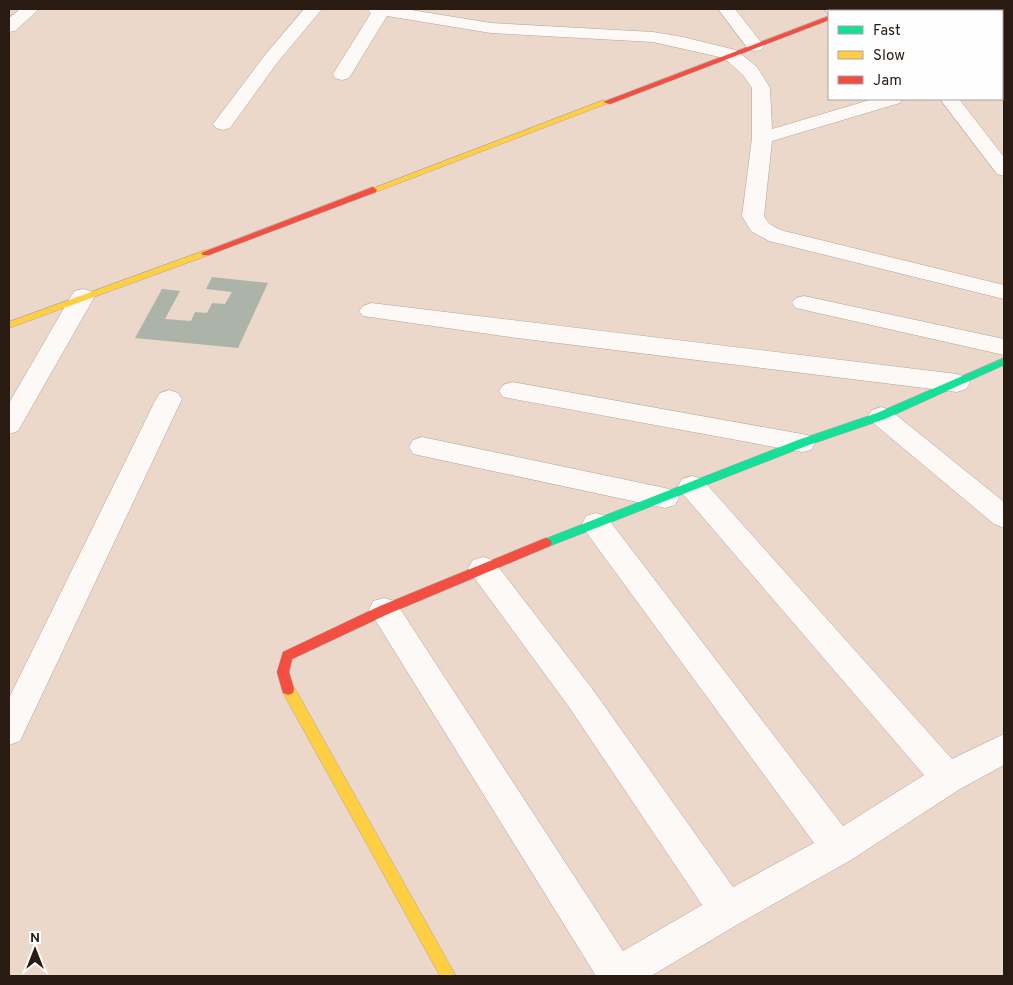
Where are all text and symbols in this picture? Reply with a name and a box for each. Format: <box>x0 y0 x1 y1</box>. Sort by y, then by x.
legend <box>828 10 1003 100</box>
text: Fast <box>873 22 901 41</box>
text: Slow <box>873 47 905 66</box>
text: Jam <box>873 72 902 91</box>
north arrow <box>10 925 60 975</box>
text: N <box>30 930 40 947</box>

